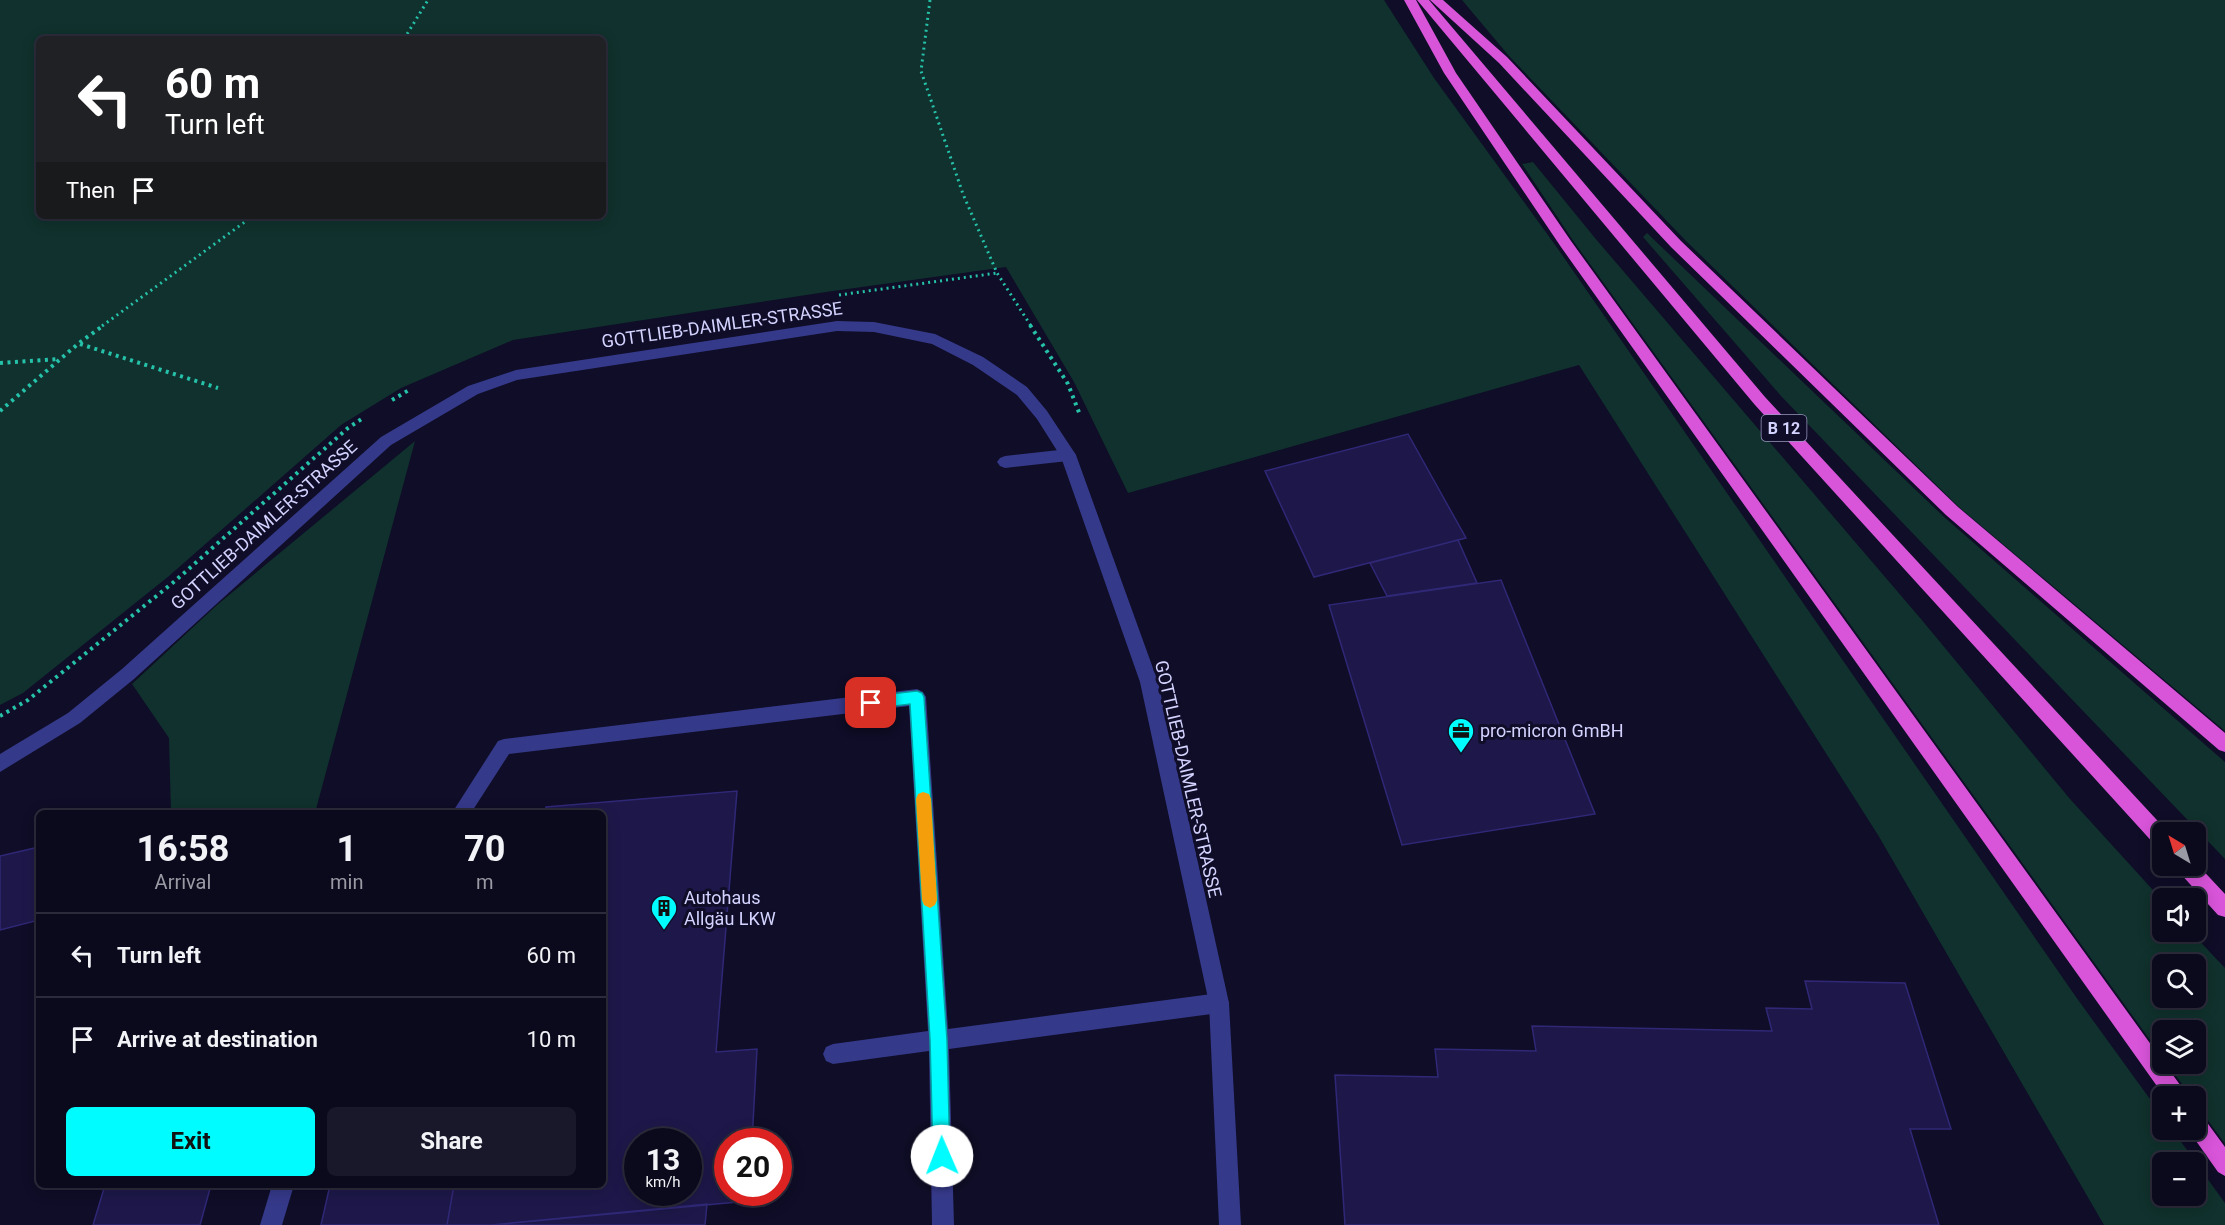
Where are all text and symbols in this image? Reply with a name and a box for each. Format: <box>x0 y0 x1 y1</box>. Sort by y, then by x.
text: 60 m <box>165 59 260 108</box>
icon: left <box>66 60 144 138</box>
text: Turn left <box>165 109 265 141</box>
icon: arrive <box>127 174 160 207</box>
text: Then <box>66 178 115 203</box>
street label: GOTTLIEB-DAIMLER-STRASSE <box>600 297 844 352</box>
road number: B 12 <box>1762 415 1806 441</box>
street label: GOTTLIEB-DAIMLER-STRASSE <box>166 436 361 614</box>
street label: GOTTLIEB-DAIMLER-STRASSE <box>1151 658 1226 900</box>
pin <box>845 677 896 728</box>
icon: arrive <box>854 686 887 719</box>
office icon: pro-micron GmBH <box>1446 716 1476 754</box>
place label: pro-micron GmBH <box>1480 720 1624 741</box>
north arrow <box>2152 822 2206 876</box>
map controls <box>2152 822 2206 1206</box>
text: 16:58 <box>137 828 229 870</box>
text: 1 <box>336 828 357 870</box>
text: 70 <box>464 828 505 870</box>
text: Arrival <box>155 870 211 894</box>
text: min <box>330 870 363 894</box>
text: m <box>476 870 493 894</box>
place label: Autohaus Allgäu LKW <box>684 887 776 929</box>
button: sound <box>2152 888 2206 942</box>
building icon: Autohaus Allgäu LKW <box>649 893 679 931</box>
icon: left <box>66 939 99 972</box>
text: Turn left <box>117 943 201 968</box>
text: 60 m <box>527 943 576 968</box>
button: search <box>2152 954 2206 1008</box>
button: layers <box>2152 1020 2206 1074</box>
icon: arrive <box>66 1023 99 1056</box>
text: Arrive at destination <box>117 1027 318 1052</box>
text: 10 m <box>527 1027 576 1052</box>
button: + <box>2152 1086 2206 1140</box>
button: Exit <box>66 1107 315 1176</box>
button: Share <box>327 1107 576 1176</box>
position arrow <box>910 1124 974 1188</box>
speed limit sign: 20 <box>714 1128 792 1206</box>
text: 13 <box>646 1142 680 1177</box>
button: − <box>2152 1152 2206 1206</box>
text: km/h <box>645 1173 681 1191</box>

